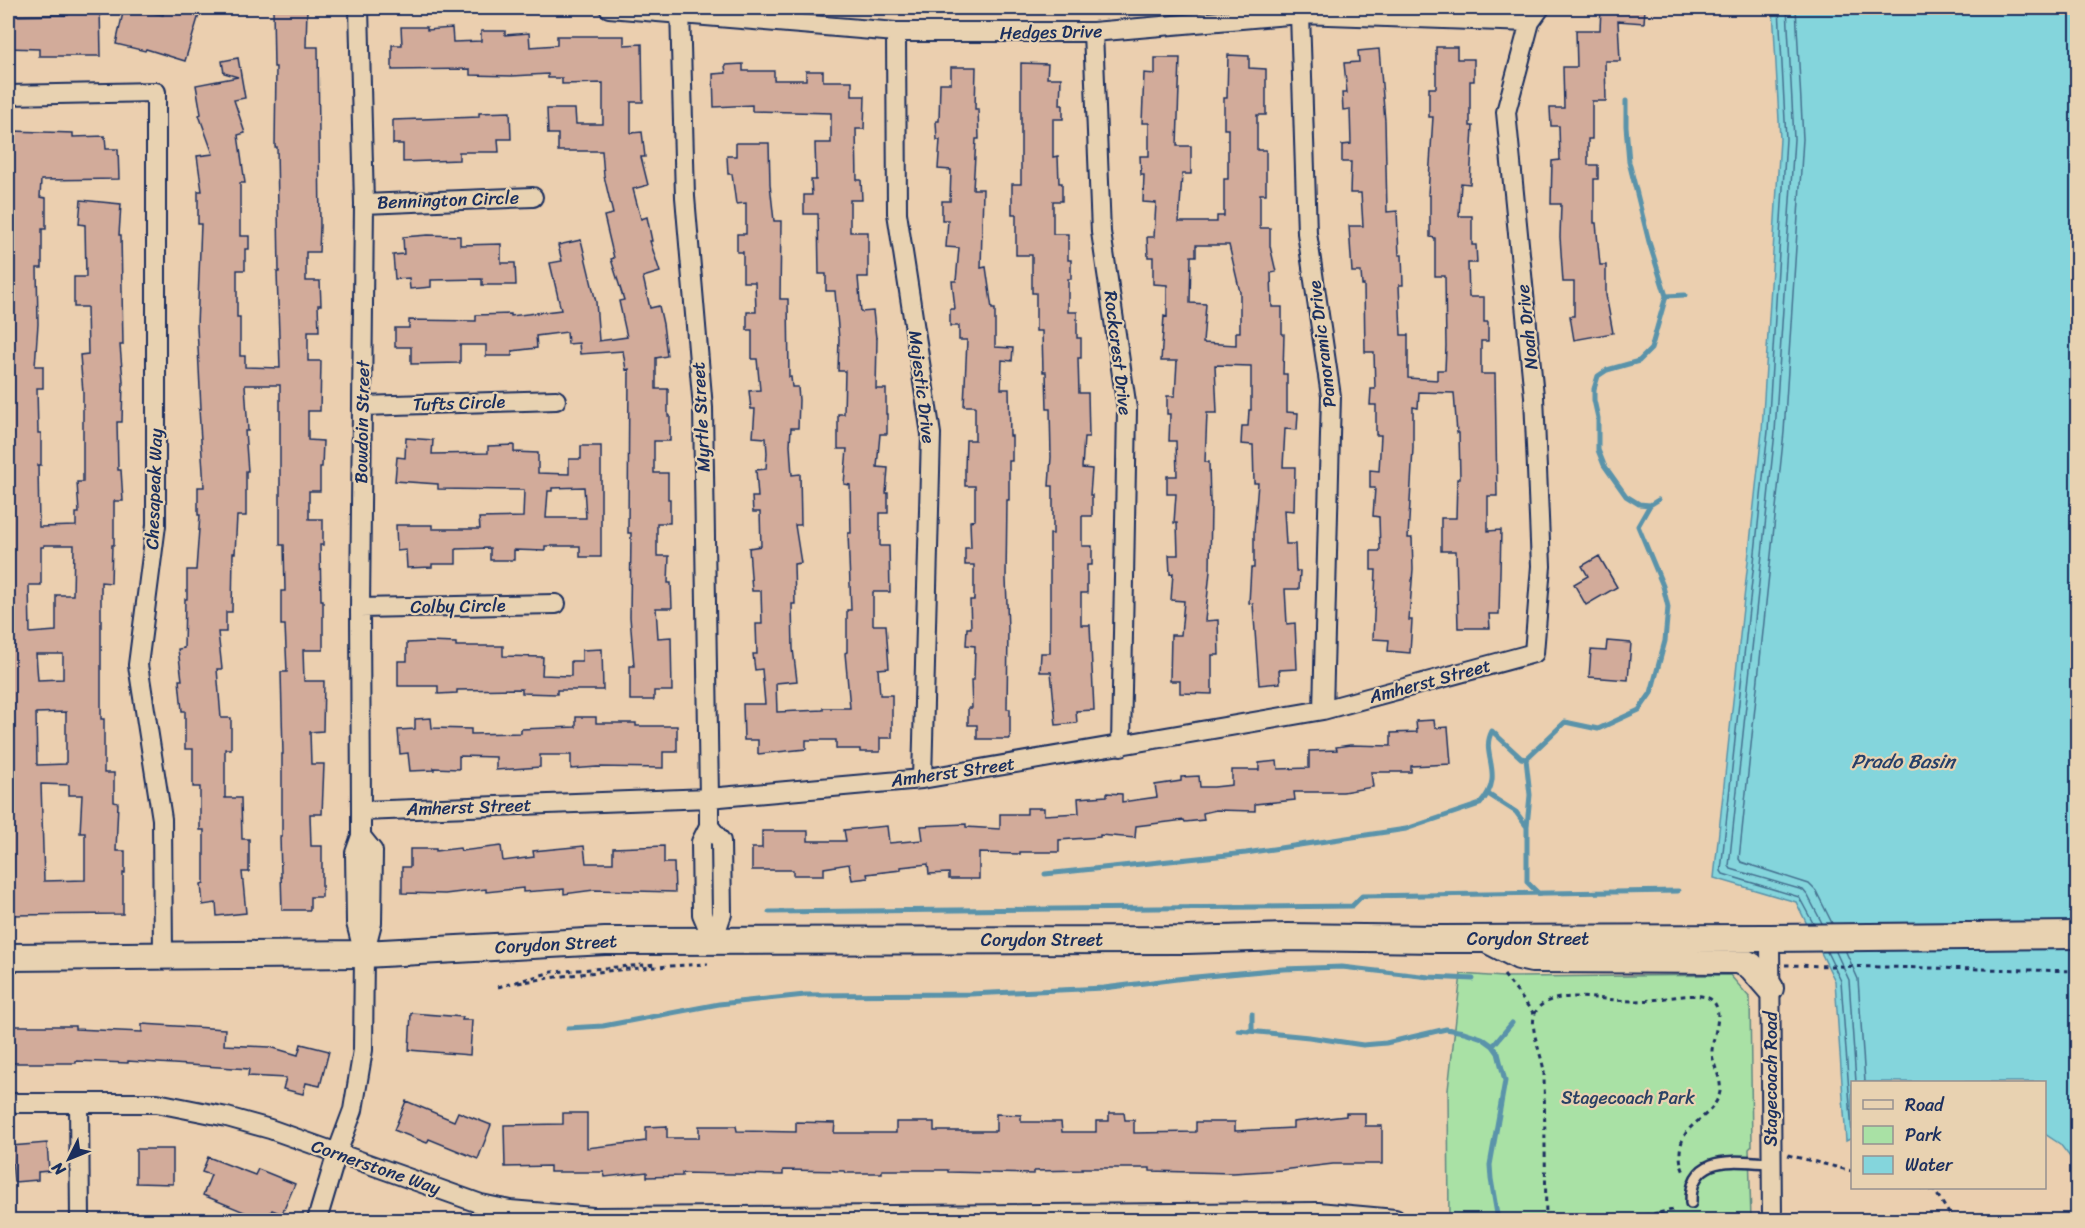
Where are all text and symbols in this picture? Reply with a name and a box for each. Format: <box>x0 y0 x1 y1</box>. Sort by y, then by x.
street label: Hedges Drive <box>999 15 1103 49</box>
street label: Bennington Circle <box>376 182 520 218</box>
street label: Panoramic Drive <box>1298 278 1346 409</box>
street label: Noah Drive <box>1507 283 1547 371</box>
street label: Rockcrest Drive <box>1094 289 1142 417</box>
street label: Majestic Drive <box>899 329 945 445</box>
street label: Bowdoin Street <box>345 359 379 484</box>
street label: Myrtle Street <box>682 361 720 473</box>
street label: Tufts Circle <box>412 385 506 421</box>
street label: Chesapeak Way <box>136 427 172 550</box>
street label: Colby Circle <box>410 589 506 623</box>
street label: Amherst Street <box>1365 649 1495 713</box>
water label: Prado Basin <box>1851 744 1957 779</box>
street label: Amherst Street <box>888 747 1017 797</box>
street label: Amherst Street <box>405 789 532 825</box>
street label: Corydon Street <box>1467 923 1589 955</box>
street label: Corydon Street <box>981 924 1103 956</box>
street label: Corydon Street <box>494 925 618 963</box>
street label: Stagecoach Road <box>1755 1010 1787 1147</box>
legend <box>1851 1081 2046 1189</box>
park label: Stagecoach Park <box>1561 1082 1695 1114</box>
text: Road <box>1905 1089 1945 1121</box>
text: Park <box>1905 1119 1942 1151</box>
north arrow <box>39 1129 99 1189</box>
street label: Cornerstone Way <box>307 1130 446 1204</box>
text: Water <box>1905 1149 1954 1181</box>
text: N <box>43 1154 73 1184</box>

